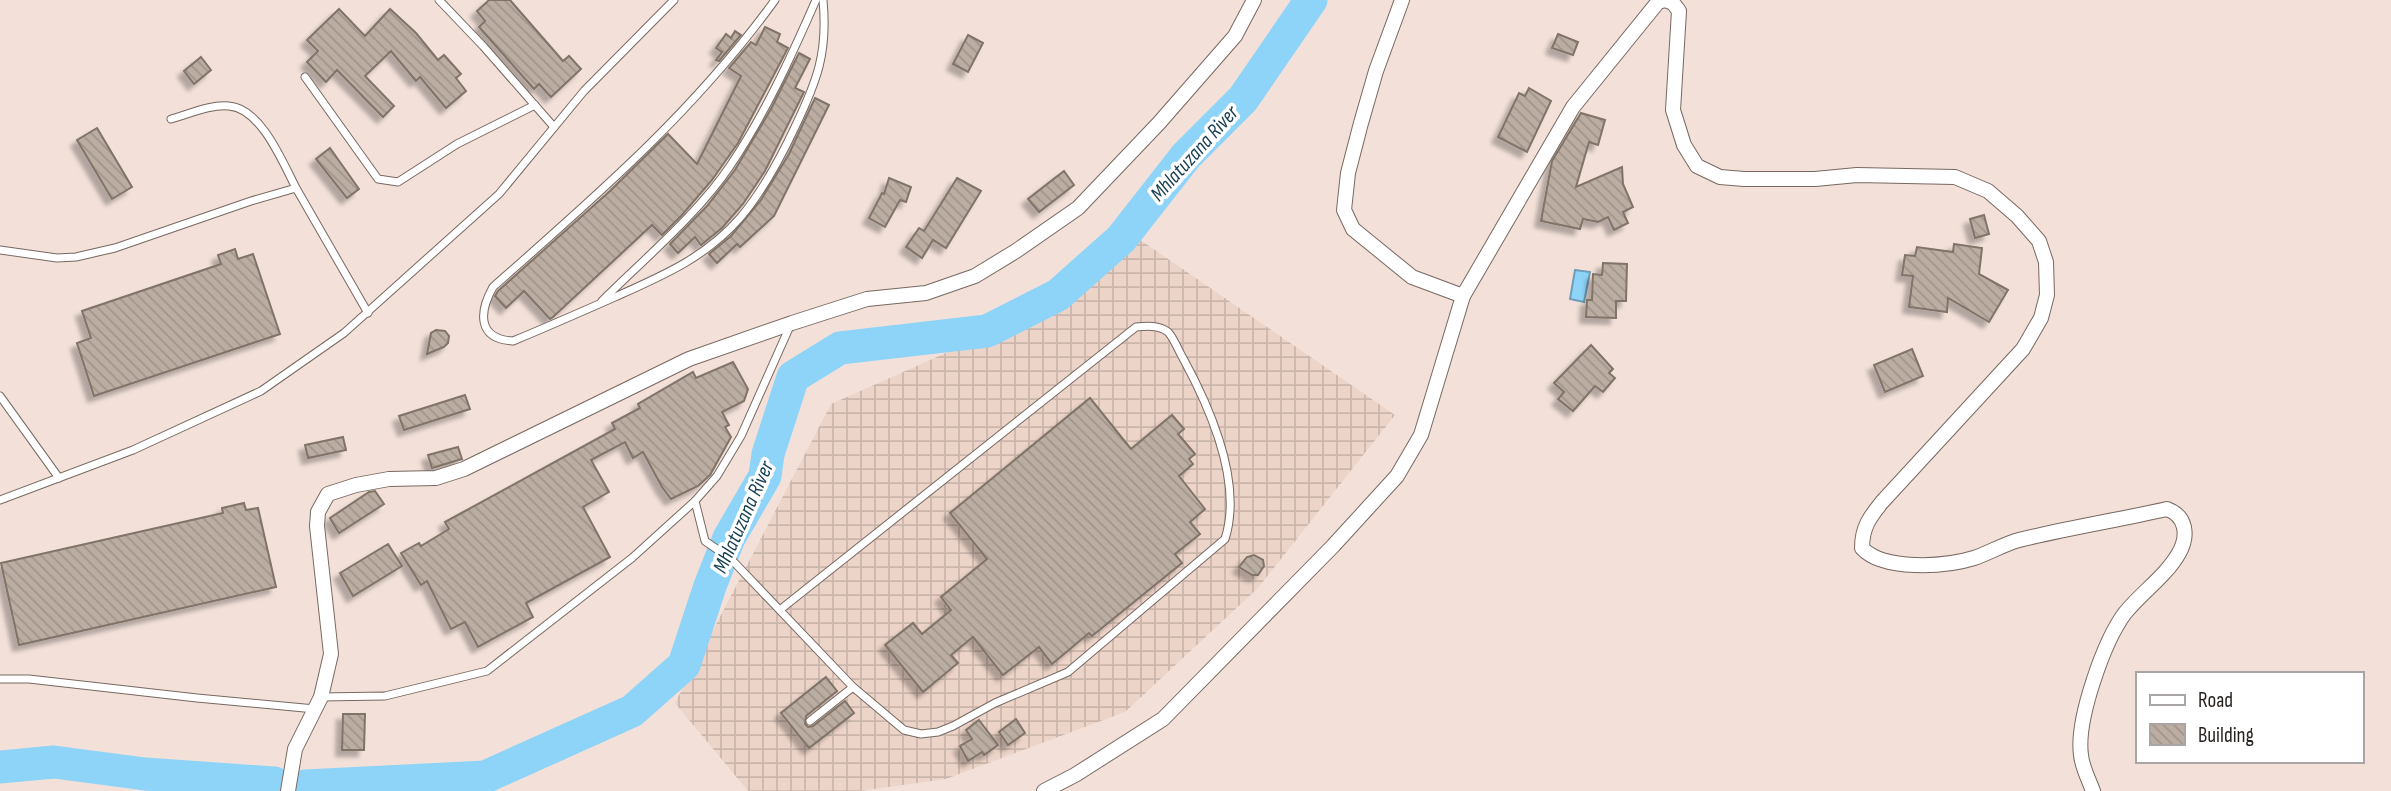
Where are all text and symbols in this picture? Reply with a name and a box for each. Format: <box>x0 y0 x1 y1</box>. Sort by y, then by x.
water label: Mhlatuzana River <box>1145 100 1244 206</box>
water label: Mhlatuzana River <box>708 456 780 577</box>
legend <box>2136 672 2363 763</box>
text: Road <box>2198 688 2233 713</box>
text: Building <box>2198 723 2254 748</box>

